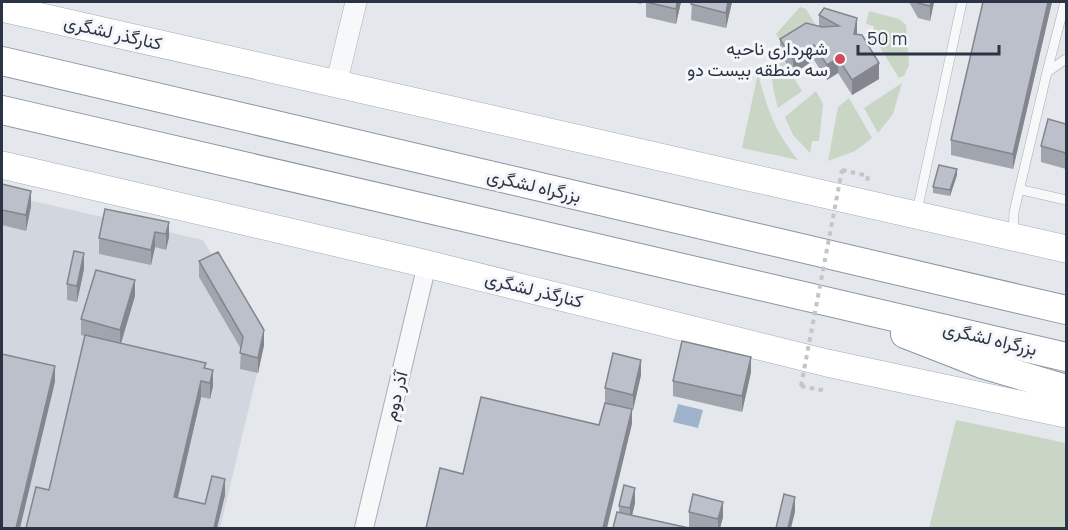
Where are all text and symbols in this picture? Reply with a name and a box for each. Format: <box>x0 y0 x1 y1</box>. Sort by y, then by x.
street label: کنارگذر لشگری <box>62 9 165 55</box>
scale bar <box>858 18 999 56</box>
text: 50 m <box>867 26 907 50</box>
place label: شهرداری ناحیه سه منطقه بیست دو <box>687 36 828 81</box>
marker: شهرداری ناحیه سه منطقه بیست دو <box>833 52 847 66</box>
street label: بزرگراه لشگری <box>485 163 583 207</box>
street label: کنارگذر لشگری <box>483 265 586 313</box>
street label: بزرگراه لشگری <box>941 316 1039 360</box>
street label: آذر دوم <box>377 367 414 423</box>

